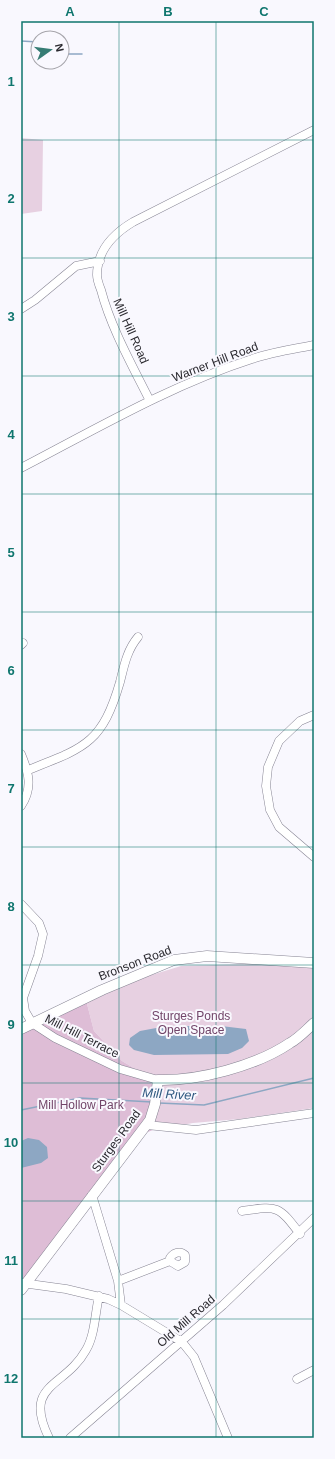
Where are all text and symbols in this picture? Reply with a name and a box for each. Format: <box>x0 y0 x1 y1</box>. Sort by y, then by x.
text: A <box>65 4 75 19</box>
text: B <box>163 4 173 19</box>
text: C <box>259 4 269 19</box>
north arrow <box>30 30 70 70</box>
text: N <box>53 42 66 53</box>
text: 1 <box>7 74 15 89</box>
text: 2 <box>7 191 15 206</box>
street label: Mill Hill Road <box>110 296 152 366</box>
text: 3 <box>7 309 15 324</box>
street label: Warner Hill Road <box>170 339 260 385</box>
text: 4 <box>7 427 15 442</box>
text: 5 <box>7 545 15 560</box>
text: 6 <box>7 663 15 678</box>
text: 7 <box>7 781 15 796</box>
text: 8 <box>7 899 15 914</box>
street label: Bronson Road <box>97 943 173 983</box>
park label: Sturges Ponds Open Space <box>152 1009 230 1037</box>
street label: Mill Hill Terrace <box>43 1011 122 1061</box>
text: 9 <box>7 1017 15 1032</box>
water label: Mill River <box>142 1085 197 1103</box>
park label: Mill Hollow Park <box>38 1098 125 1112</box>
street label: Sturges Road <box>89 1107 143 1175</box>
text: 10 <box>4 1135 18 1150</box>
text: 11 <box>4 1253 18 1268</box>
street label: Old Mill Road <box>154 1292 218 1350</box>
text: 12 <box>4 1371 18 1386</box>

